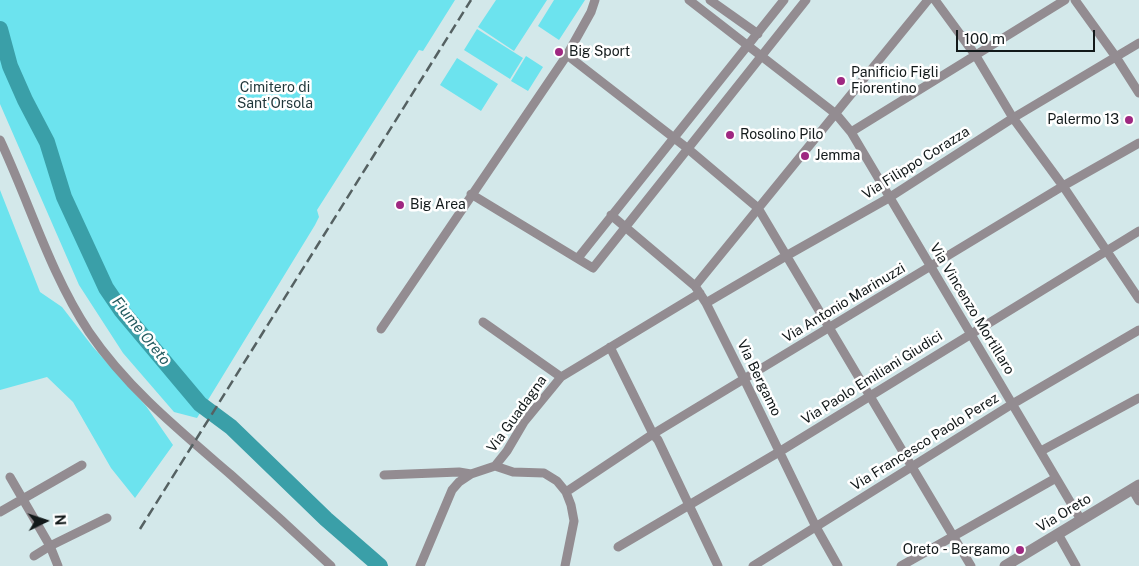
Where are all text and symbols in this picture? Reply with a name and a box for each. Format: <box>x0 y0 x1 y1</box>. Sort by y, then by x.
scale bar <box>959 20 1098 52</box>
text: 100 m <box>964 30 1005 47</box>
place label: Big Sport <box>569 44 630 60</box>
marker: Big Sport <box>553 46 565 58</box>
place label: Panificio Figli Fiorentino <box>851 65 938 98</box>
marker: Panificio Figli Fiorentino <box>835 75 847 87</box>
park label: Cimitero di Sant'Orsola <box>237 80 313 112</box>
place label: Palermo 13 <box>1047 112 1119 128</box>
marker: Palermo 13 <box>1123 114 1135 126</box>
street label: Via Filippo Corazza <box>859 123 973 203</box>
place label: Rosolino Pilo <box>740 127 824 143</box>
marker: Rosolino Pilo <box>724 129 736 141</box>
place label: Jemma <box>815 148 860 164</box>
marker: Jemma <box>799 150 811 162</box>
place label: Big Area <box>410 197 466 213</box>
marker: Big Area <box>394 199 406 211</box>
street label: Via Vincenzo Mortillaro <box>926 240 1018 378</box>
street label: Via Antonio Marinuzzi <box>780 260 908 346</box>
water label: Fiume Oreto <box>108 293 174 369</box>
street label: Via Paolo Emiliani Giudici <box>798 328 946 428</box>
street label: Via Bergamo <box>733 337 785 419</box>
street label: Via Guadagna <box>484 372 550 456</box>
street label: Via Francesco Paolo Perez <box>848 390 1002 494</box>
street label: Via Oreto <box>1034 490 1094 536</box>
north arrow <box>20 496 70 546</box>
text: N <box>52 514 68 526</box>
place label: Oreto - Bergamo <box>903 542 1010 558</box>
marker: Oreto - Bergamo <box>1014 544 1026 556</box>

